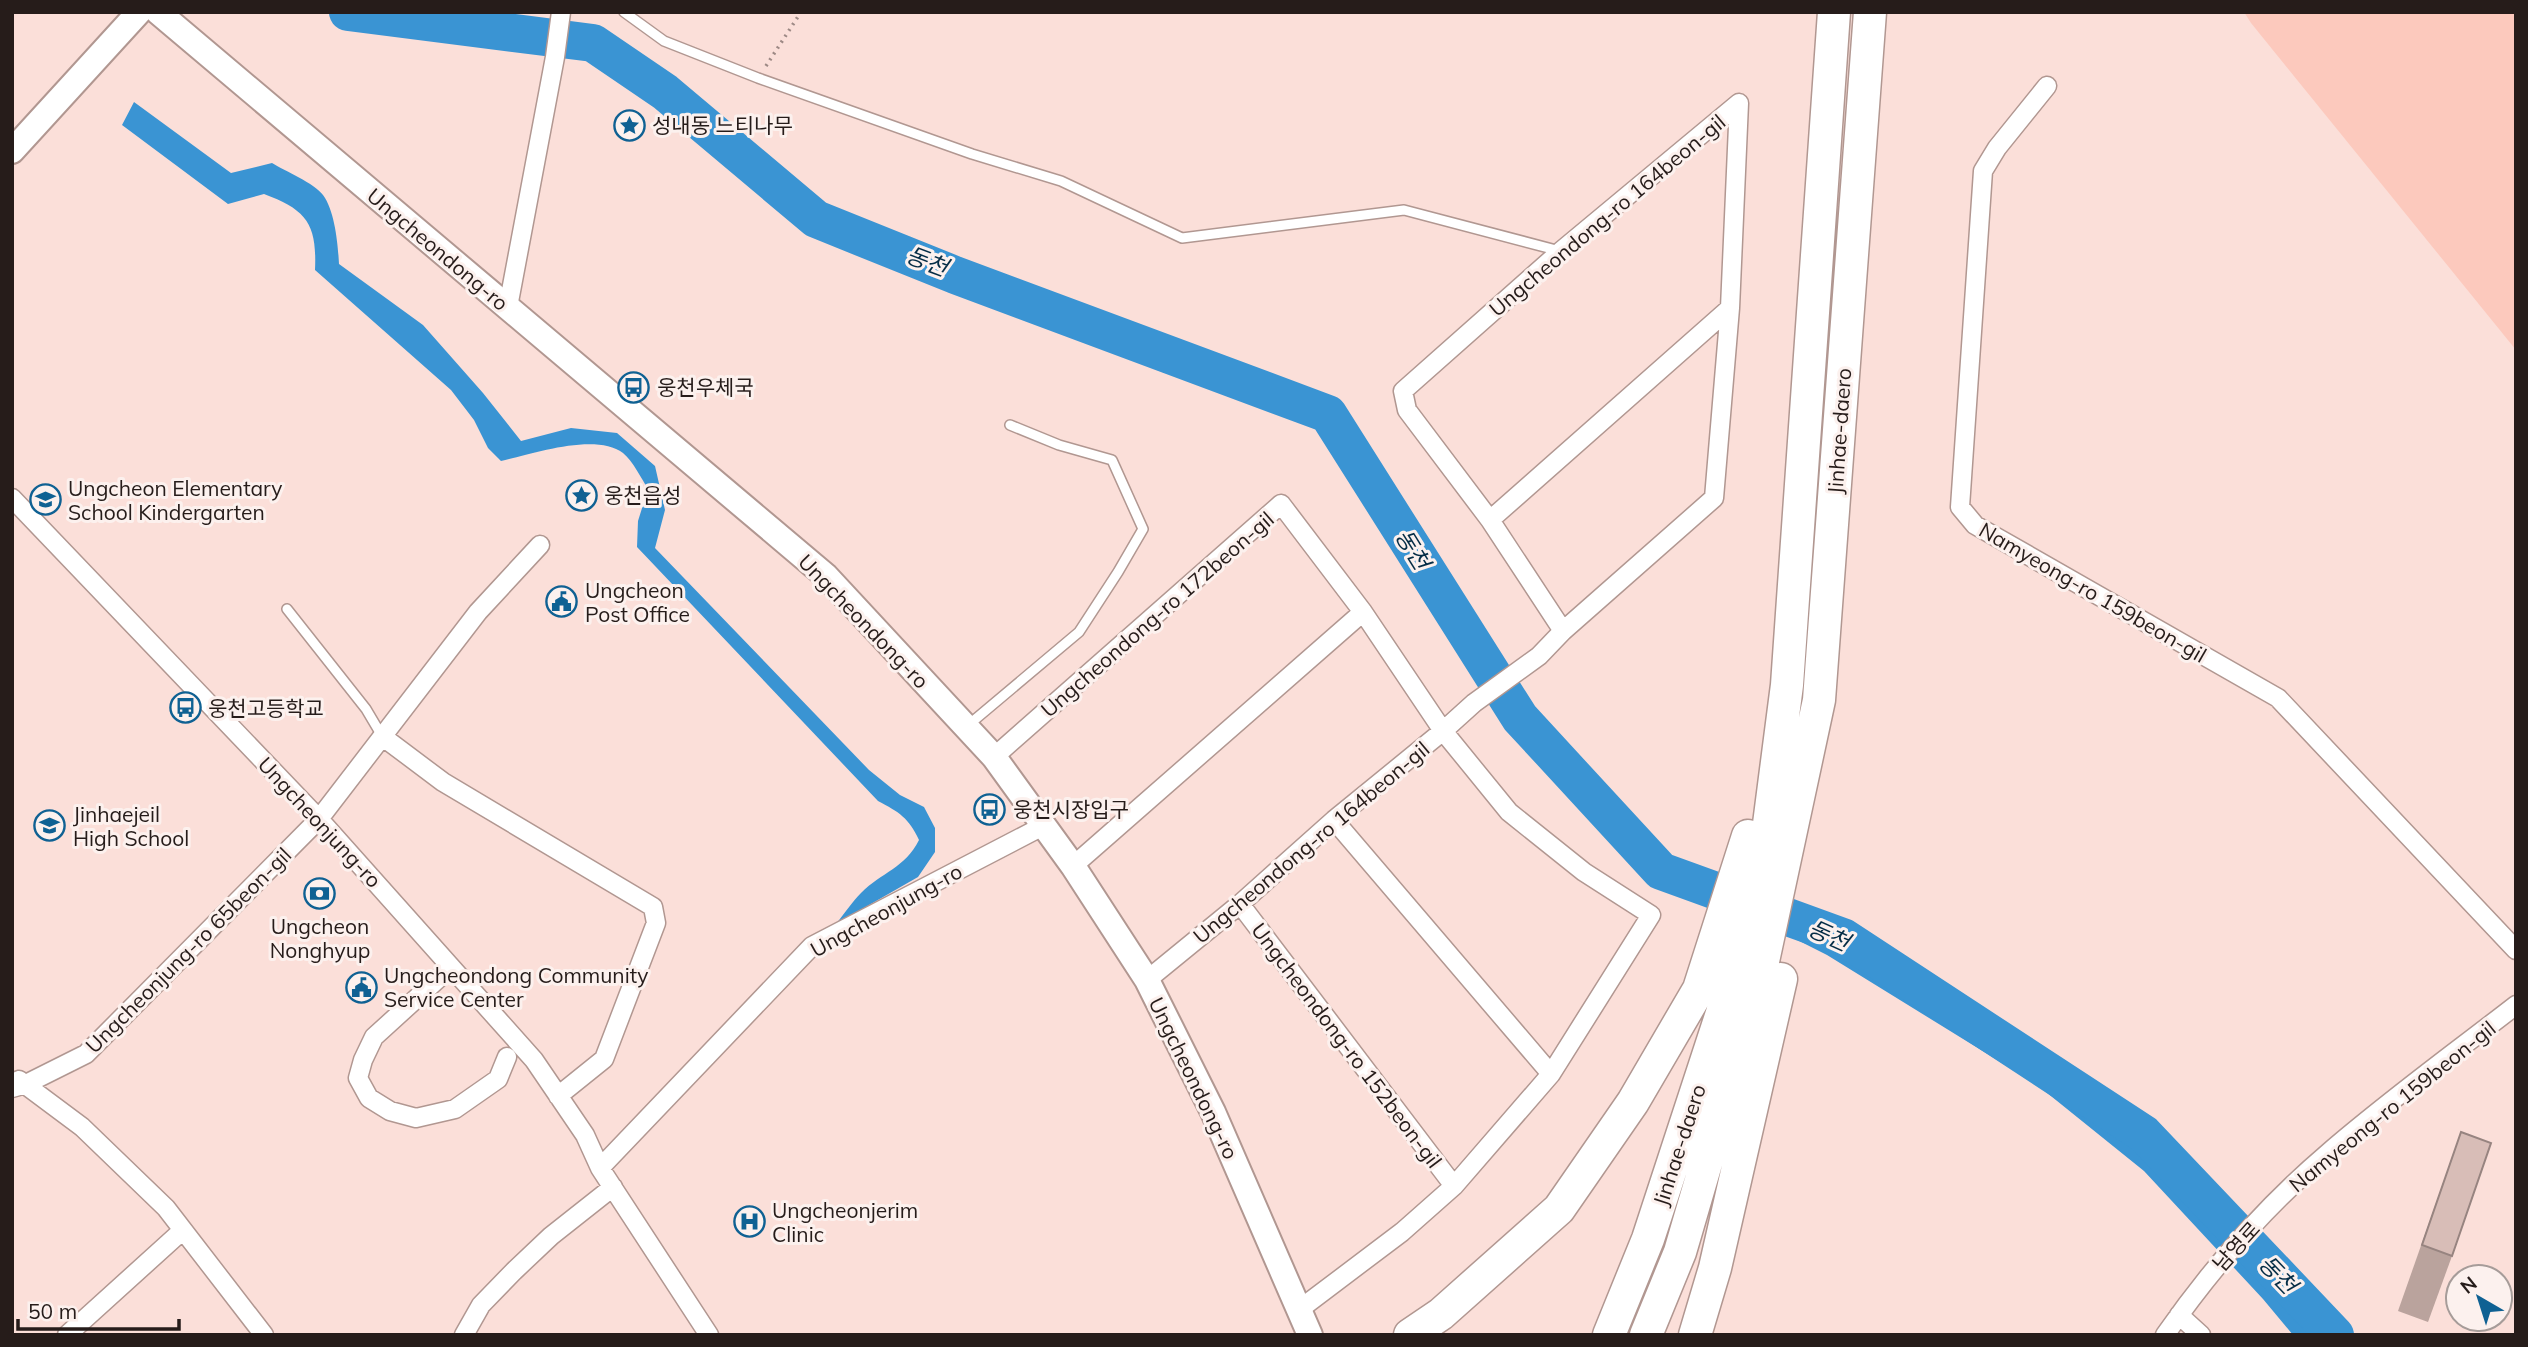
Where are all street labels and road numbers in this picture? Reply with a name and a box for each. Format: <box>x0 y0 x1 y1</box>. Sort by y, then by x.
street label: Ungcheondong-ro 164beon-gil <box>1484 109 1730 321</box>
street label: Ungcheondong-ro <box>362 182 514 316</box>
street label: Jinhae-daero <box>1822 367 1856 495</box>
street label: Ungcheondong-ro 172beon-gil <box>1035 506 1279 722</box>
street label: Namyeong-ro 159beon-gil <box>1975 516 2211 668</box>
street label: Ungcheondong-ro <box>793 548 935 694</box>
street label: Ungcheondong-ro 164beon-gil <box>1188 736 1434 948</box>
street label: Ungcheonjung-ro <box>253 751 387 893</box>
street label: Ungcheonjung-ro 65beon-gil <box>80 842 296 1058</box>
street label: Ungcheonjung-ro <box>806 858 966 962</box>
street label: Ungcheondong-ro 152beon-gil <box>1246 917 1448 1173</box>
street label: Ungcheondong-ro <box>1144 993 1244 1163</box>
street label: Namyeong-ro 159beon-gil <box>2284 1015 2500 1197</box>
street label: Jinhae-daero <box>1647 1081 1711 1209</box>
street label: 남영로 <box>2207 1216 2265 1276</box>

